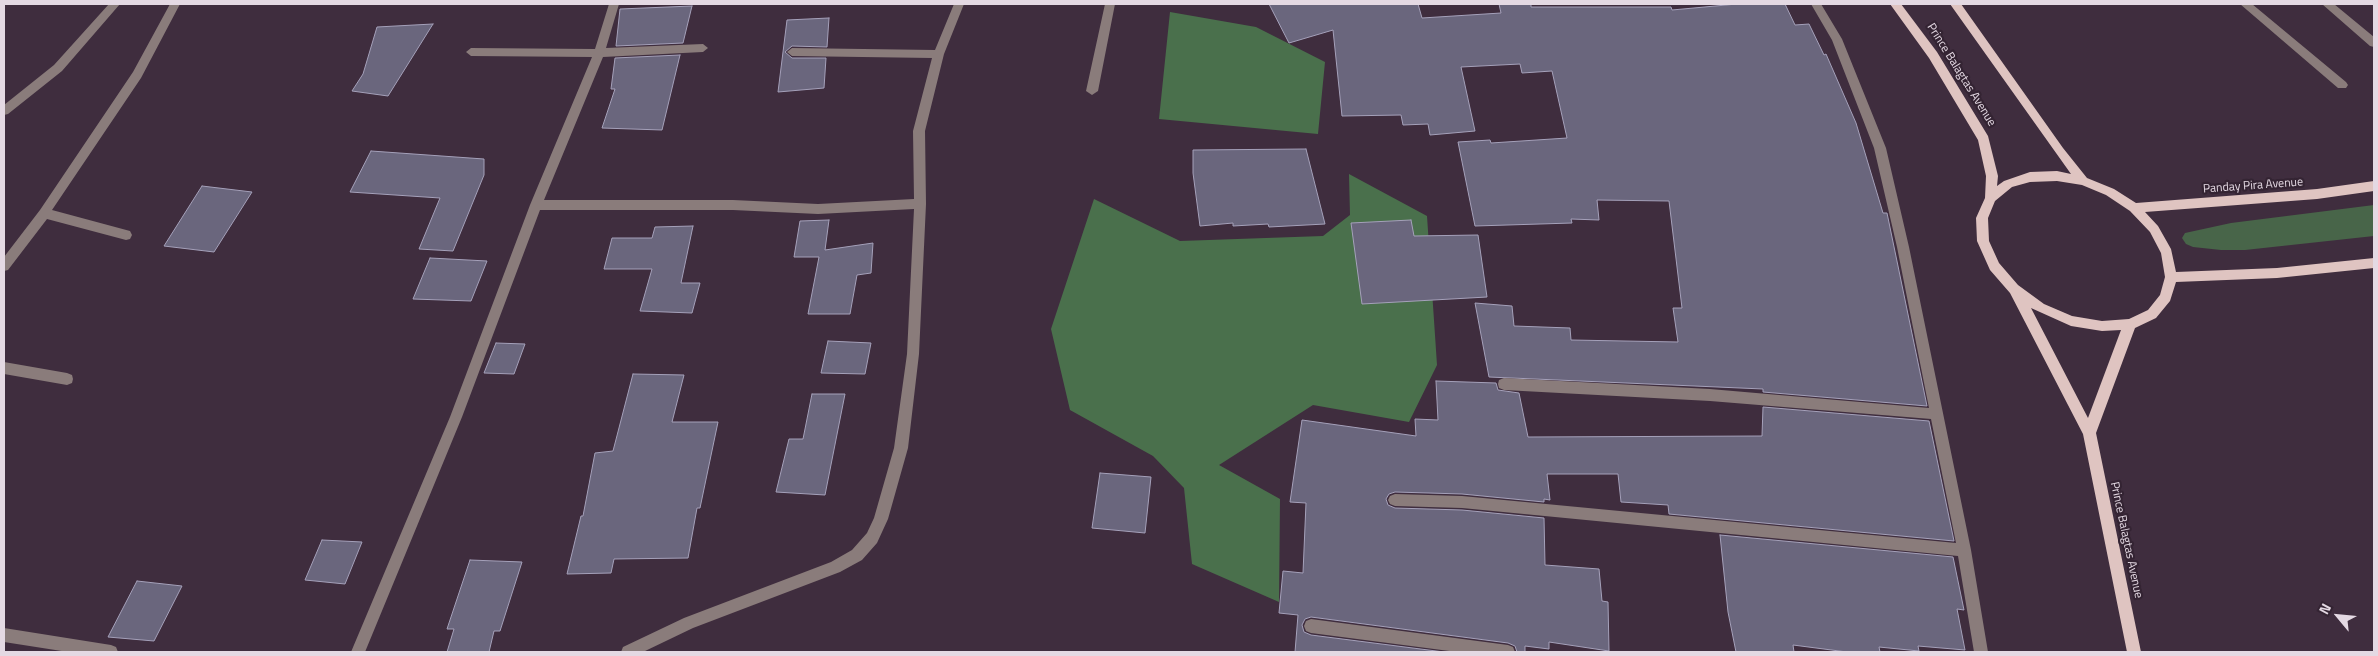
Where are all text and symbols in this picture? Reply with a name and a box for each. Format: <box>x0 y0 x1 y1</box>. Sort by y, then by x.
street label: Prince Balagtas Avenue <box>1923 21 1999 129</box>
street label: Panday Pira Avenue <box>2202 175 2304 197</box>
street label: Prince Balagtas Avenue <box>2107 481 2145 599</box>
north arrow <box>2313 591 2363 641</box>
text: N <box>2313 600 2336 618</box>

